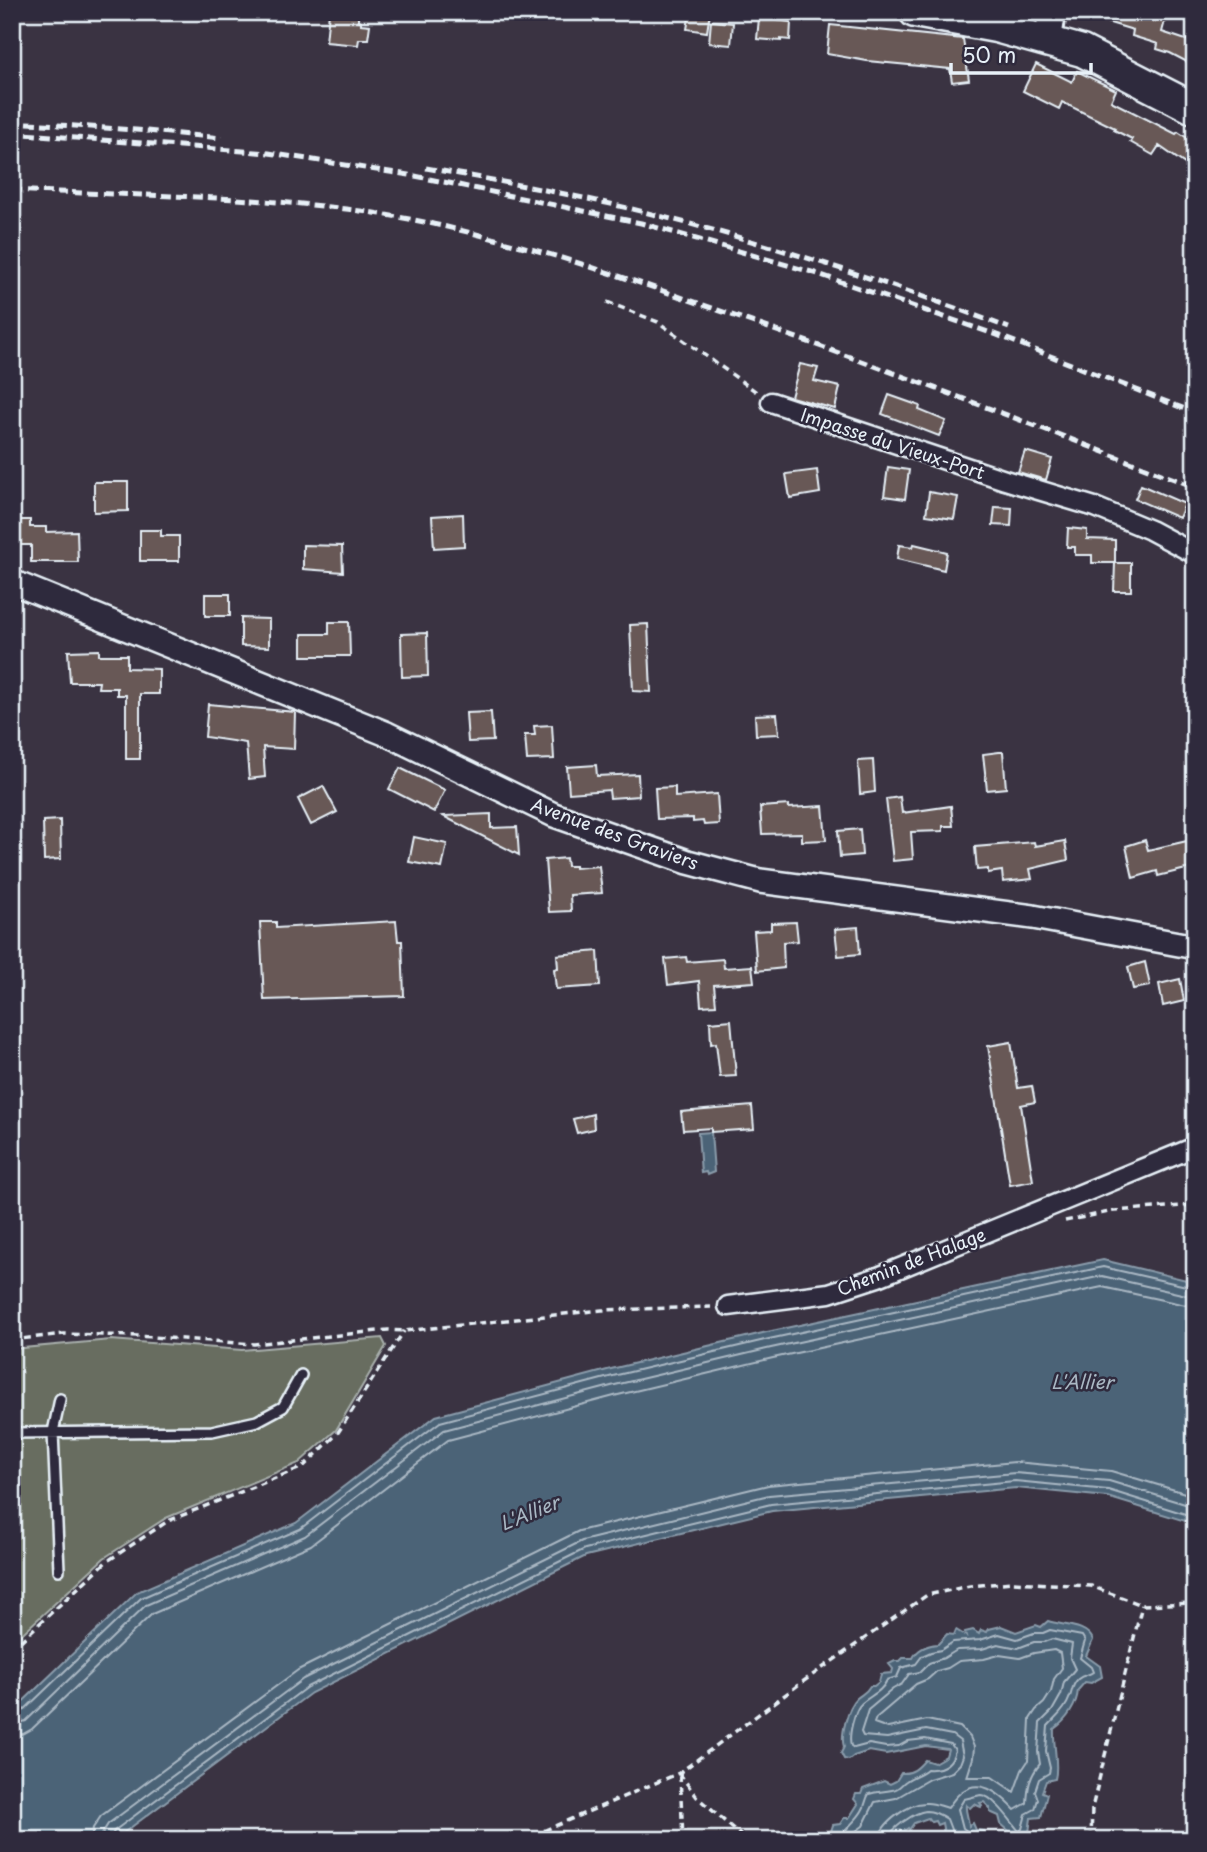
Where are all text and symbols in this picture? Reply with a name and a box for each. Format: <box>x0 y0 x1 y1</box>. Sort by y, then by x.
scale bar <box>951 32 1092 76</box>
text: 50 m <box>962 38 1016 70</box>
street label: Impasse du Vieux-Port <box>797 400 989 486</box>
street label: Avenue des Graviers <box>528 790 702 876</box>
street label: Chemin de Halage <box>833 1220 989 1302</box>
water label: L'Allier <box>1051 1367 1115 1395</box>
water label: L'Allier <box>495 1486 565 1537</box>

